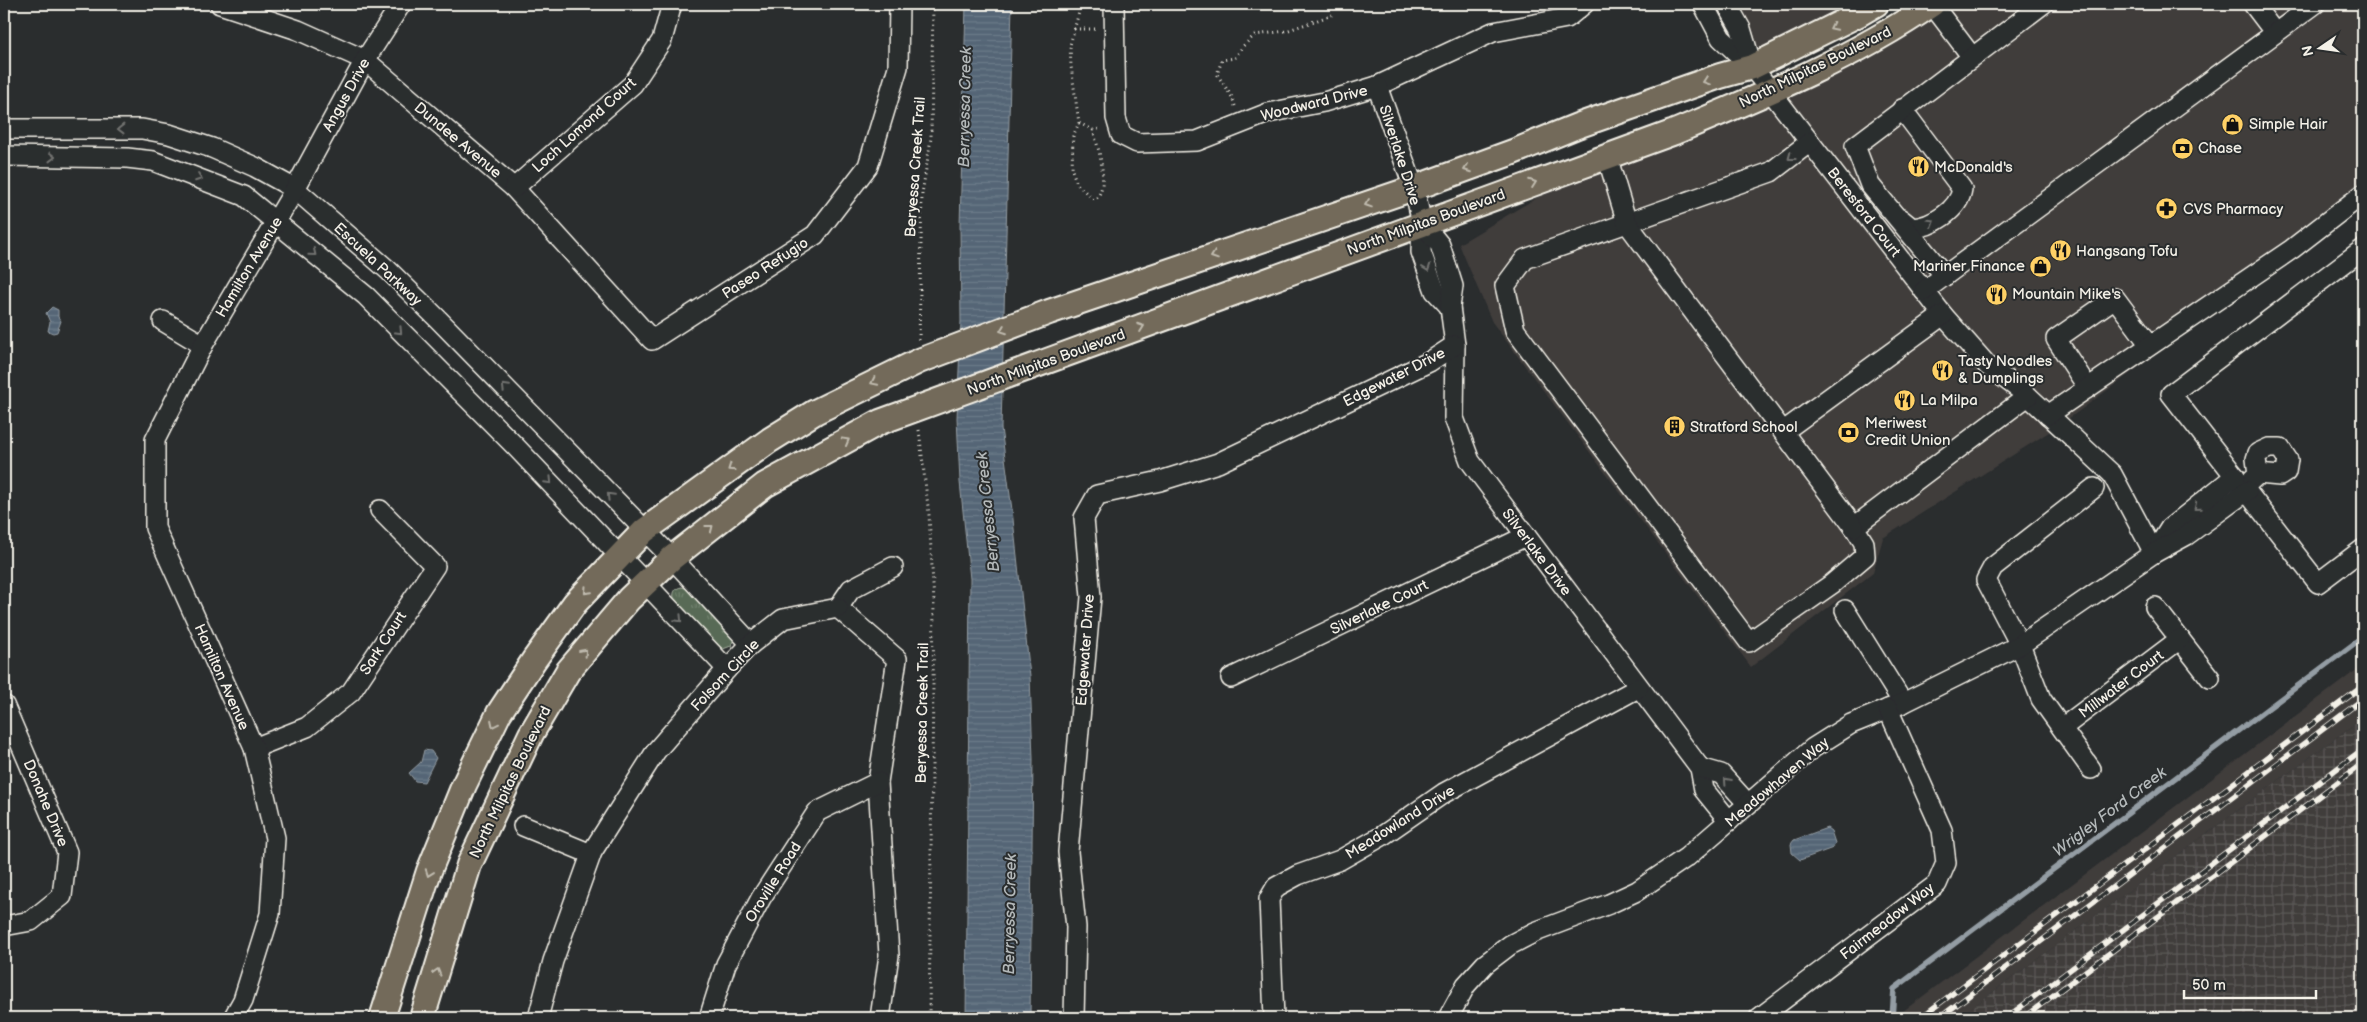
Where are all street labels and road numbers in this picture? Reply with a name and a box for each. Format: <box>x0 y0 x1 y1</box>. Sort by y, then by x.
street label: North Milpitas Boulevard <box>1736 22 1894 113</box>
street label: Angus Drive <box>318 55 375 135</box>
street label: Loch Lomond Court <box>528 73 641 177</box>
street label: Woodward Drive <box>1259 81 1370 126</box>
street label: Beryessa Creek Trail <box>901 96 930 238</box>
street label: Dundee Avenue <box>410 98 505 183</box>
street label: Silverlake Drive <box>1374 103 1425 208</box>
street label: Beresford Court <box>1823 164 1905 261</box>
street label: North Milpitas Boulevard <box>1345 185 1508 260</box>
street label: Hamilton Avenue <box>212 213 287 321</box>
street label: Escuela Parkway <box>330 219 426 310</box>
street label: Paseo Refugio <box>719 233 812 303</box>
street label: North Milpitas Boulevard <box>965 325 1128 400</box>
street label: Edgewater Drive <box>1340 343 1449 411</box>
street label: Silverlake Drive <box>1498 505 1576 600</box>
street label: Silverlake Court <box>1327 575 1432 639</box>
street label: Edgewater Drive <box>1072 593 1099 707</box>
street label: Sark Court <box>356 608 411 679</box>
street label: Hamilton Avenue <box>190 621 253 733</box>
street label: Folsom Circle <box>687 635 764 716</box>
street label: Beryessa Creek Trail <box>912 642 933 784</box>
street label: Millwater Court <box>2075 646 2168 723</box>
street label: North Milpitas Boulevard <box>465 703 556 861</box>
street label: Meadowhaven Way <box>1721 733 1833 831</box>
street label: Donahe Drive <box>19 757 72 850</box>
street label: Meadowland Drive <box>1342 781 1459 864</box>
street label: Oroville Road <box>741 838 806 926</box>
street label: Fairmeadow Way <box>1836 879 1938 964</box>

